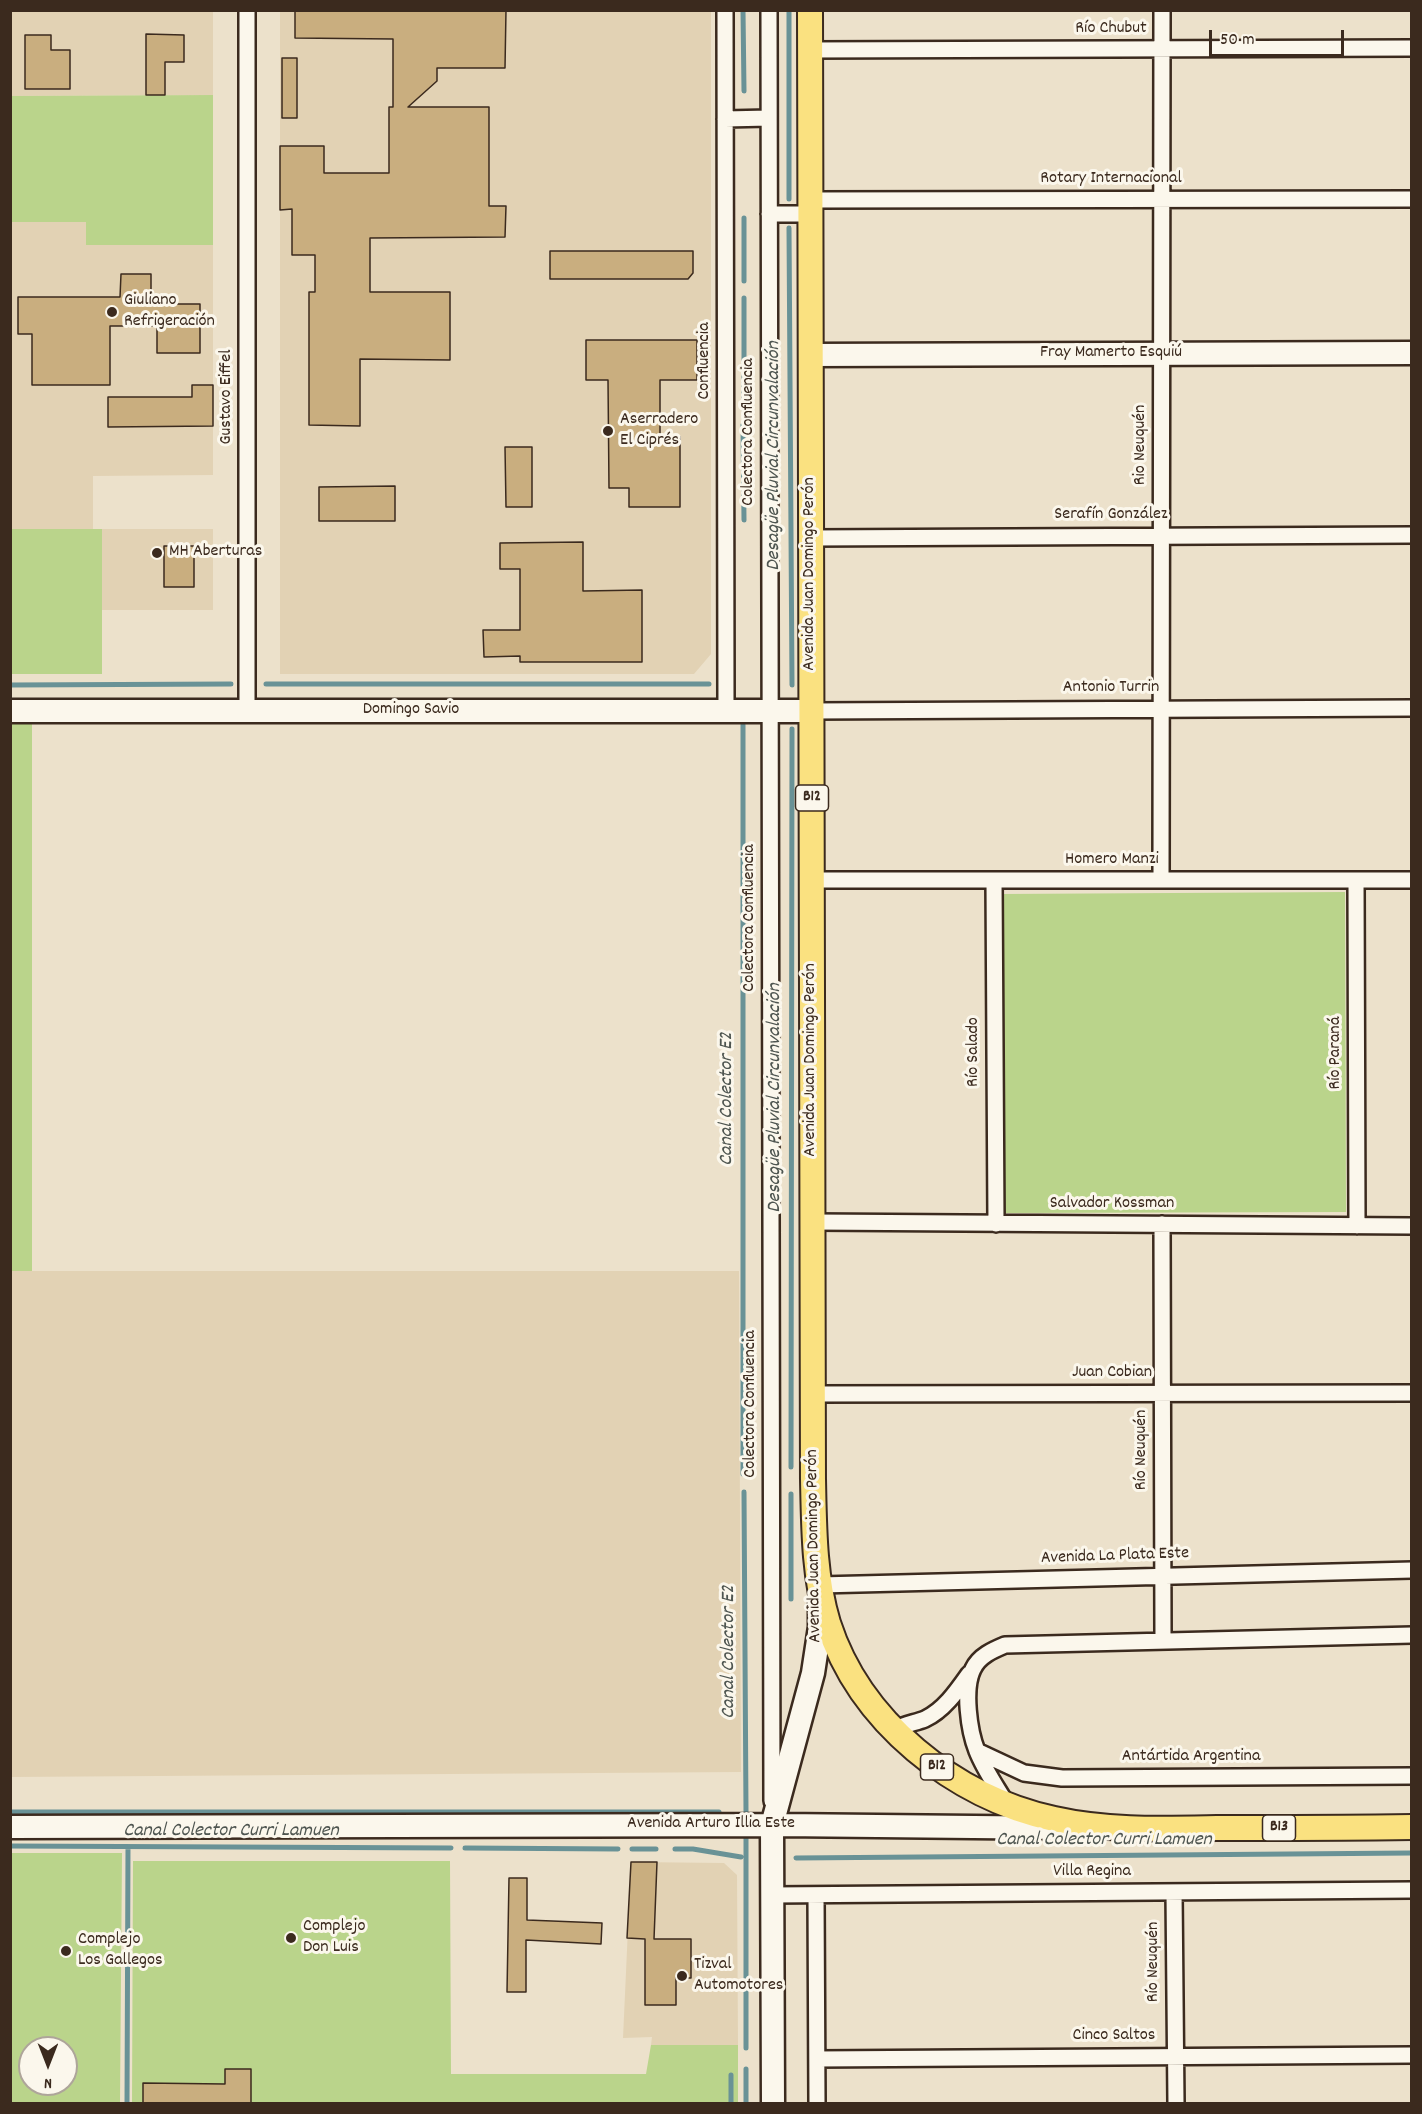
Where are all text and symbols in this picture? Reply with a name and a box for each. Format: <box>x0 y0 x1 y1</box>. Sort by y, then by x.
scale bar <box>1212 18 1347 56</box>
street label: Río Chubut <box>1075 19 1147 41</box>
text: 50 m <box>1220 28 1255 53</box>
street label: Rotary Internacional <box>1040 169 1182 191</box>
place label: Giuliano Refrigeración <box>124 291 215 334</box>
marker: Giuliano Refrigeración <box>105 305 119 319</box>
street label: Confluencia <box>695 322 717 400</box>
water label: Desagüe Pluvial Circunvalación <box>763 341 787 571</box>
street label: Fray Mamerto Esquiú <box>1040 343 1182 365</box>
street label: Gustavo Eiffel <box>217 349 239 445</box>
street label: Colectora Confluencia <box>739 358 761 506</box>
street label: Rio Neuquén <box>1131 405 1153 485</box>
place label: Aserradero El Ciprés <box>620 410 698 452</box>
marker: Aserradero El Ciprés <box>601 424 615 438</box>
street label: Avenida Juan Domingo Perón <box>800 477 822 671</box>
street label: Serafín González <box>1054 505 1168 527</box>
place label: MH Aberturas <box>169 542 262 564</box>
marker: MH Aberturas <box>150 546 164 560</box>
street label: Antonio Turrin <box>1063 678 1159 700</box>
street label: Domingo Savio <box>363 700 459 722</box>
road number: B12 <box>796 785 828 811</box>
street label: Colectora Confluencia <box>740 844 762 992</box>
street label: Homero Manzi <box>1065 850 1159 872</box>
street label: Avenida Juan Domingo Perón <box>801 963 823 1157</box>
water label: Desagüe Pluvial Circunvalación <box>764 983 788 1213</box>
street label: Río Paraná <box>1326 1016 1348 1090</box>
street label: Río Salado <box>964 1017 986 1087</box>
water label: Canal Colector E2 <box>716 1032 740 1166</box>
street label: Salvador Kossman <box>1050 1194 1174 1216</box>
street label: Colectora Confluencia <box>741 1330 763 1478</box>
street label: Juan Cobian <box>1072 1363 1152 1385</box>
street label: Río Neuquén <box>1132 1410 1154 1490</box>
street label: Avenida Juan Domingo Perón <box>803 1449 827 1643</box>
street label: Avenida La Plata Este <box>1041 1544 1189 1570</box>
water label: Canal Colector E2 <box>718 1585 742 1719</box>
street label: Antártida Argentina <box>1122 1747 1260 1769</box>
road number: B12 <box>920 1754 954 1780</box>
street label: Avenida Arturo Illia Este <box>627 1814 795 1836</box>
road number: B13 <box>1262 1815 1296 1841</box>
water label: Canal Colector Curri Lamuen <box>123 1820 339 1844</box>
water label: Canal Colector Curri Lamuen <box>996 1829 1212 1853</box>
street label: Villa Regina <box>1053 1862 1131 1884</box>
place label: Complejo Don Luis <box>303 1917 365 1960</box>
street label: Río Neuquén <box>1144 1922 1166 2002</box>
place label: Complejo Los Gallegos <box>78 1930 163 1972</box>
marker: Complejo Don Luis <box>284 1931 298 1945</box>
marker: Complejo Los Gallegos <box>59 1944 73 1958</box>
place label: Tizval Automotores <box>694 1955 783 1998</box>
marker: Tizval Automotores <box>675 1969 689 1983</box>
street label: Cinco Saltos <box>1073 2026 1155 2048</box>
north arrow <box>18 2036 78 2096</box>
text: N <box>44 2071 52 2094</box>

